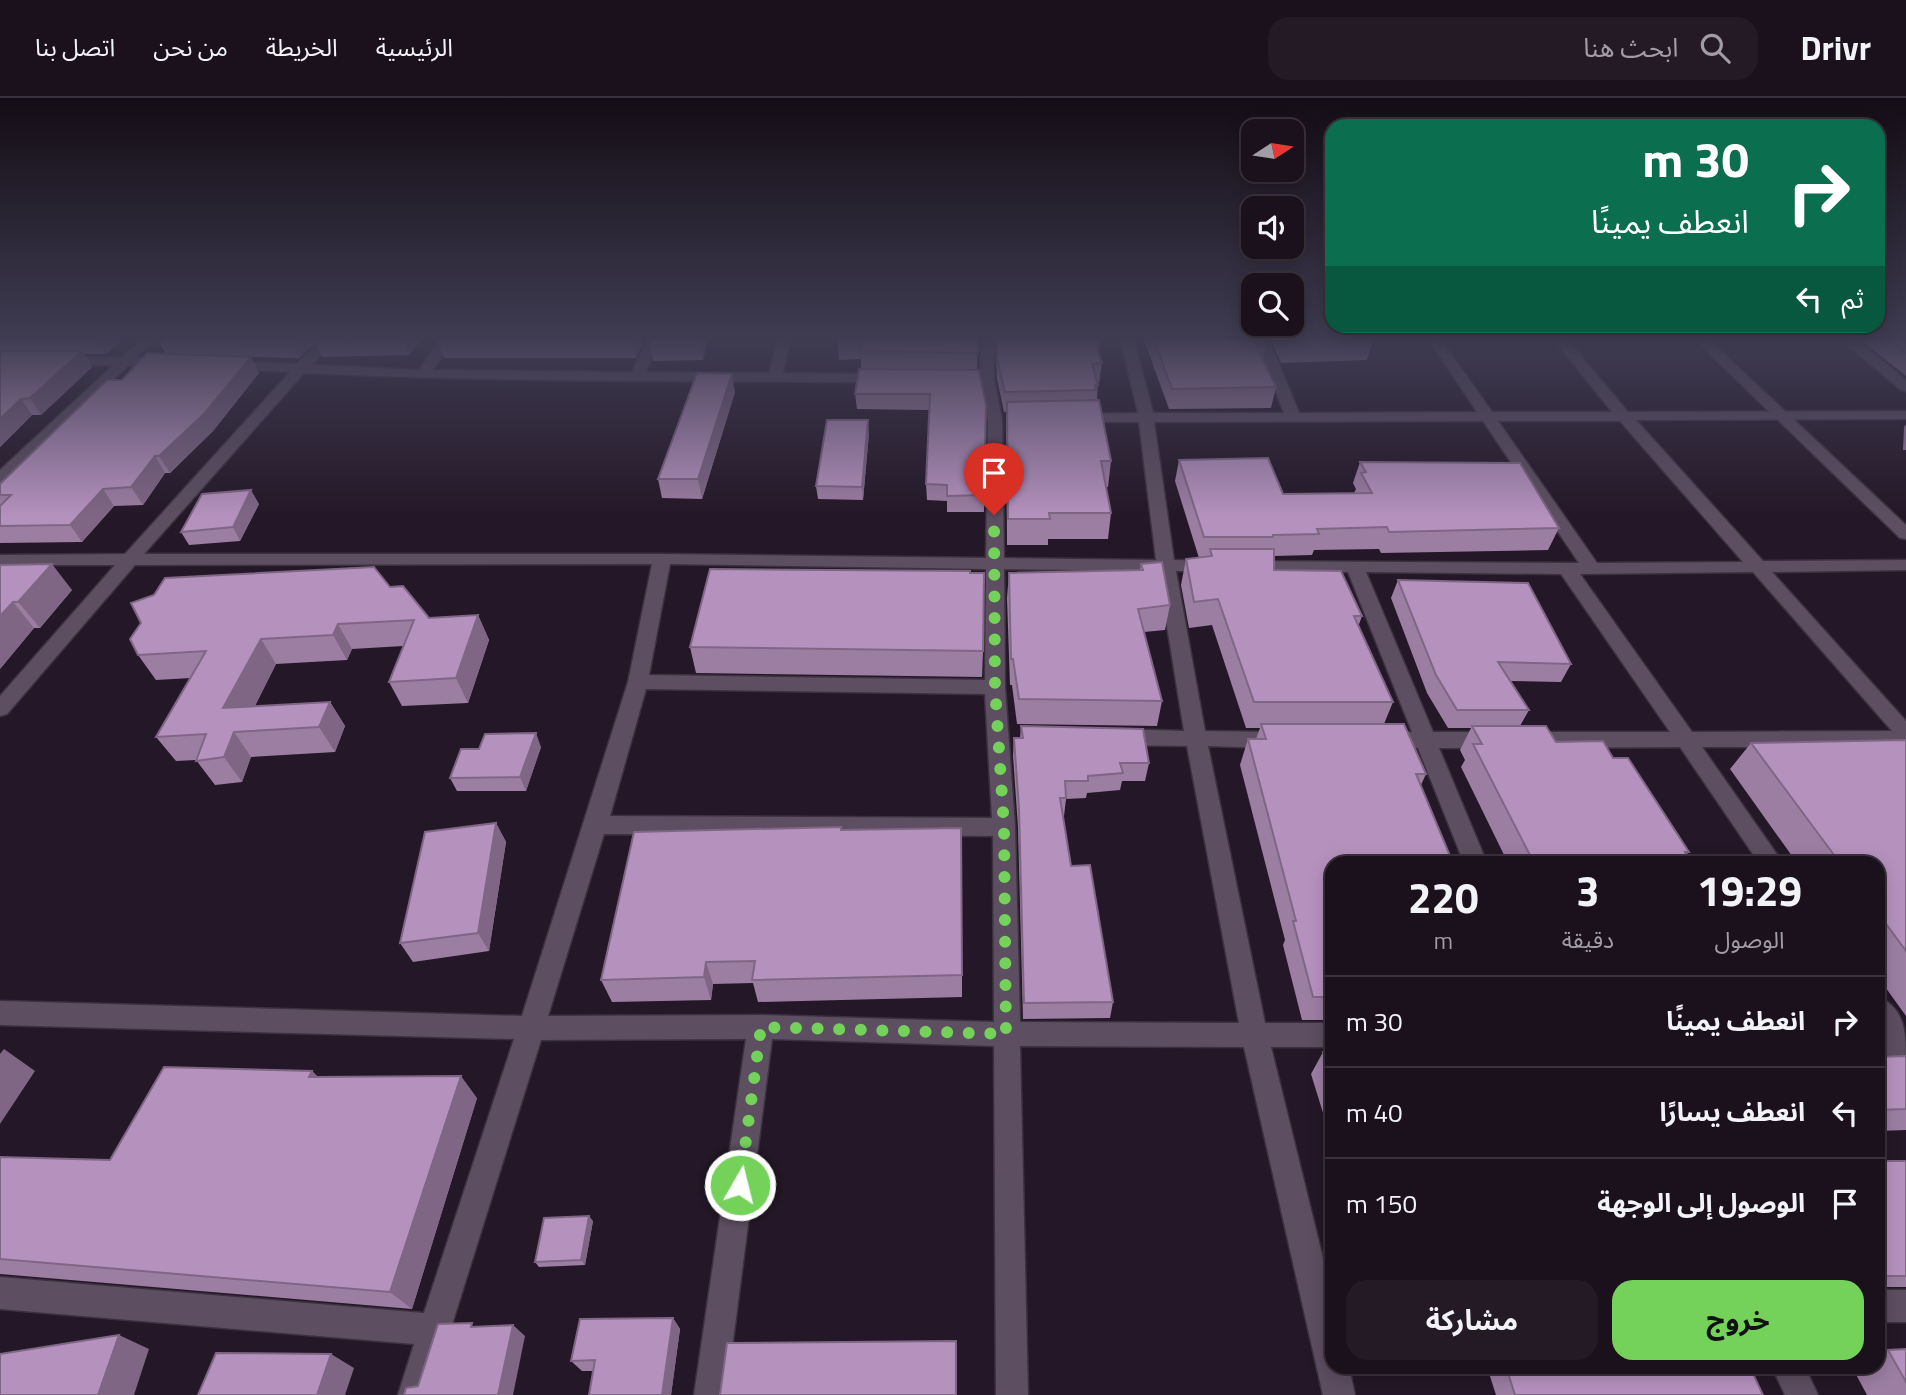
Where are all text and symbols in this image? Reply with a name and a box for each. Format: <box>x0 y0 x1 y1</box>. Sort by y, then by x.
search box <box>1268 17 1758 80</box>
text: Drivr <box>1800 23 1871 73</box>
text: ابحث هنا <box>1583 28 1678 67</box>
text: اتصل بنا <box>35 29 115 65</box>
text: من نحن <box>153 29 228 65</box>
text: الخريطة <box>266 29 338 65</box>
text: الرئيسية <box>376 29 453 65</box>
icon: search <box>1696 29 1734 67</box>
north arrow <box>1241 119 1304 182</box>
map controls <box>1241 119 1304 336</box>
text: 30 m <box>1642 121 1749 196</box>
icon: right <box>1773 147 1864 238</box>
button: sound <box>1241 196 1304 259</box>
text: انعطف يمينًا <box>1591 197 1749 245</box>
button: search <box>1241 273 1304 336</box>
text: ثم <box>1842 279 1864 318</box>
icon: left <box>1790 280 1828 318</box>
pin <box>964 443 1024 515</box>
icon: arrive <box>975 454 1013 492</box>
text: 3 <box>1576 858 1600 922</box>
text: 19:29 <box>1697 858 1802 922</box>
text: 220 <box>1408 865 1479 929</box>
text: دقيقة <box>1562 922 1614 957</box>
text: الوصول <box>1715 922 1784 957</box>
text: m <box>1434 923 1453 958</box>
text: انعطف يمينًا <box>1666 1001 1805 1040</box>
text: 30 m <box>1346 1002 1403 1041</box>
icon: right <box>1826 1003 1864 1041</box>
text: انعطف يسارًا <box>1660 1092 1805 1131</box>
text: 40 m <box>1346 1093 1403 1132</box>
icon: left <box>1826 1094 1864 1132</box>
position arrow <box>703 1148 777 1222</box>
text: الوصول إلى الوجهة <box>1597 1183 1805 1222</box>
text: 150 m <box>1346 1184 1417 1223</box>
icon: arrive <box>1826 1185 1864 1223</box>
button: مشاركة <box>1346 1280 1598 1360</box>
button: خروج <box>1612 1280 1864 1360</box>

